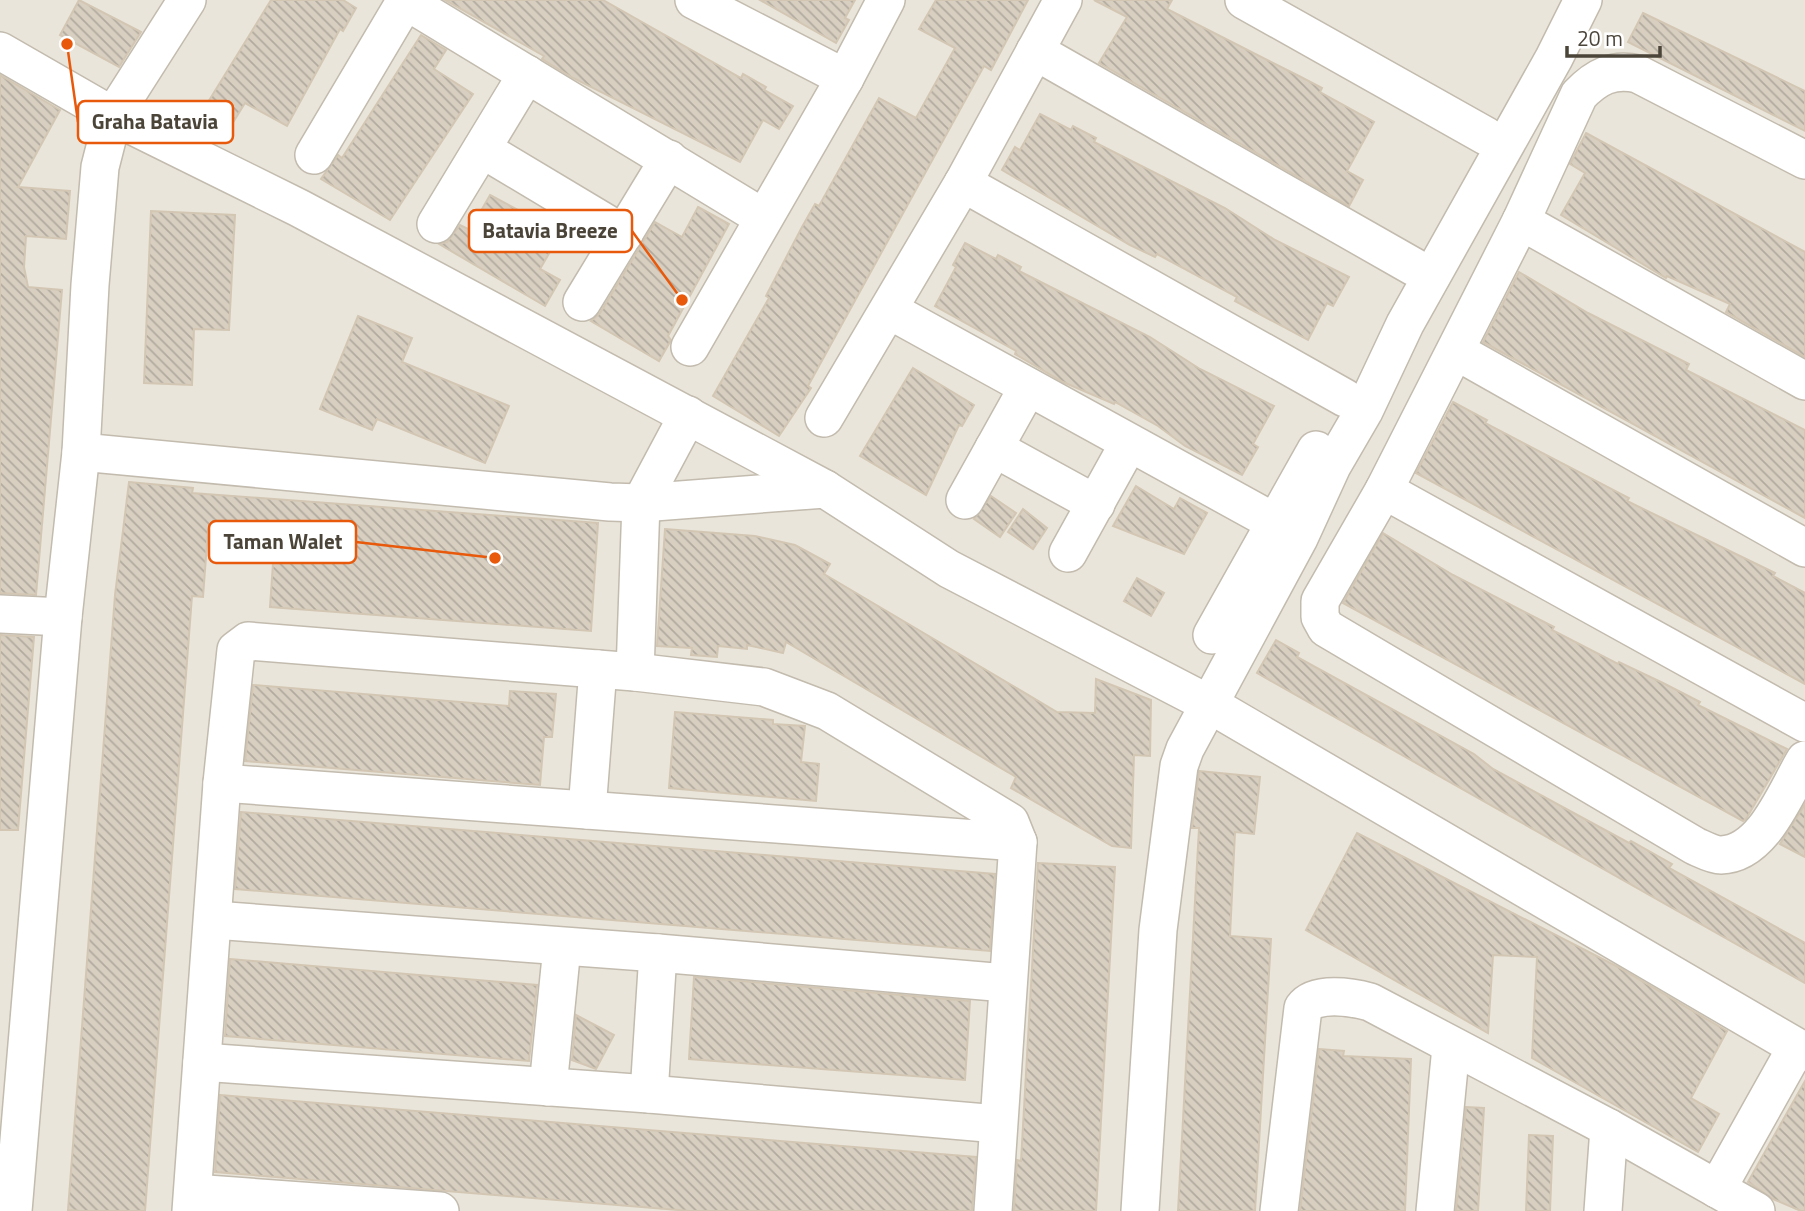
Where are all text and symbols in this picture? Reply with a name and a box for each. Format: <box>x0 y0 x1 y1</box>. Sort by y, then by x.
scale bar <box>1567 14 1660 58</box>
text: 20 m <box>1577 22 1623 54</box>
callout: Graha Batavia <box>78 101 233 143</box>
text: Graha Batavia <box>92 105 219 137</box>
callout: Batavia Breeze <box>469 210 632 252</box>
text: Batavia Breeze <box>482 214 618 246</box>
callout: Taman Walet <box>209 521 356 563</box>
text: Taman Walet <box>224 525 343 557</box>

